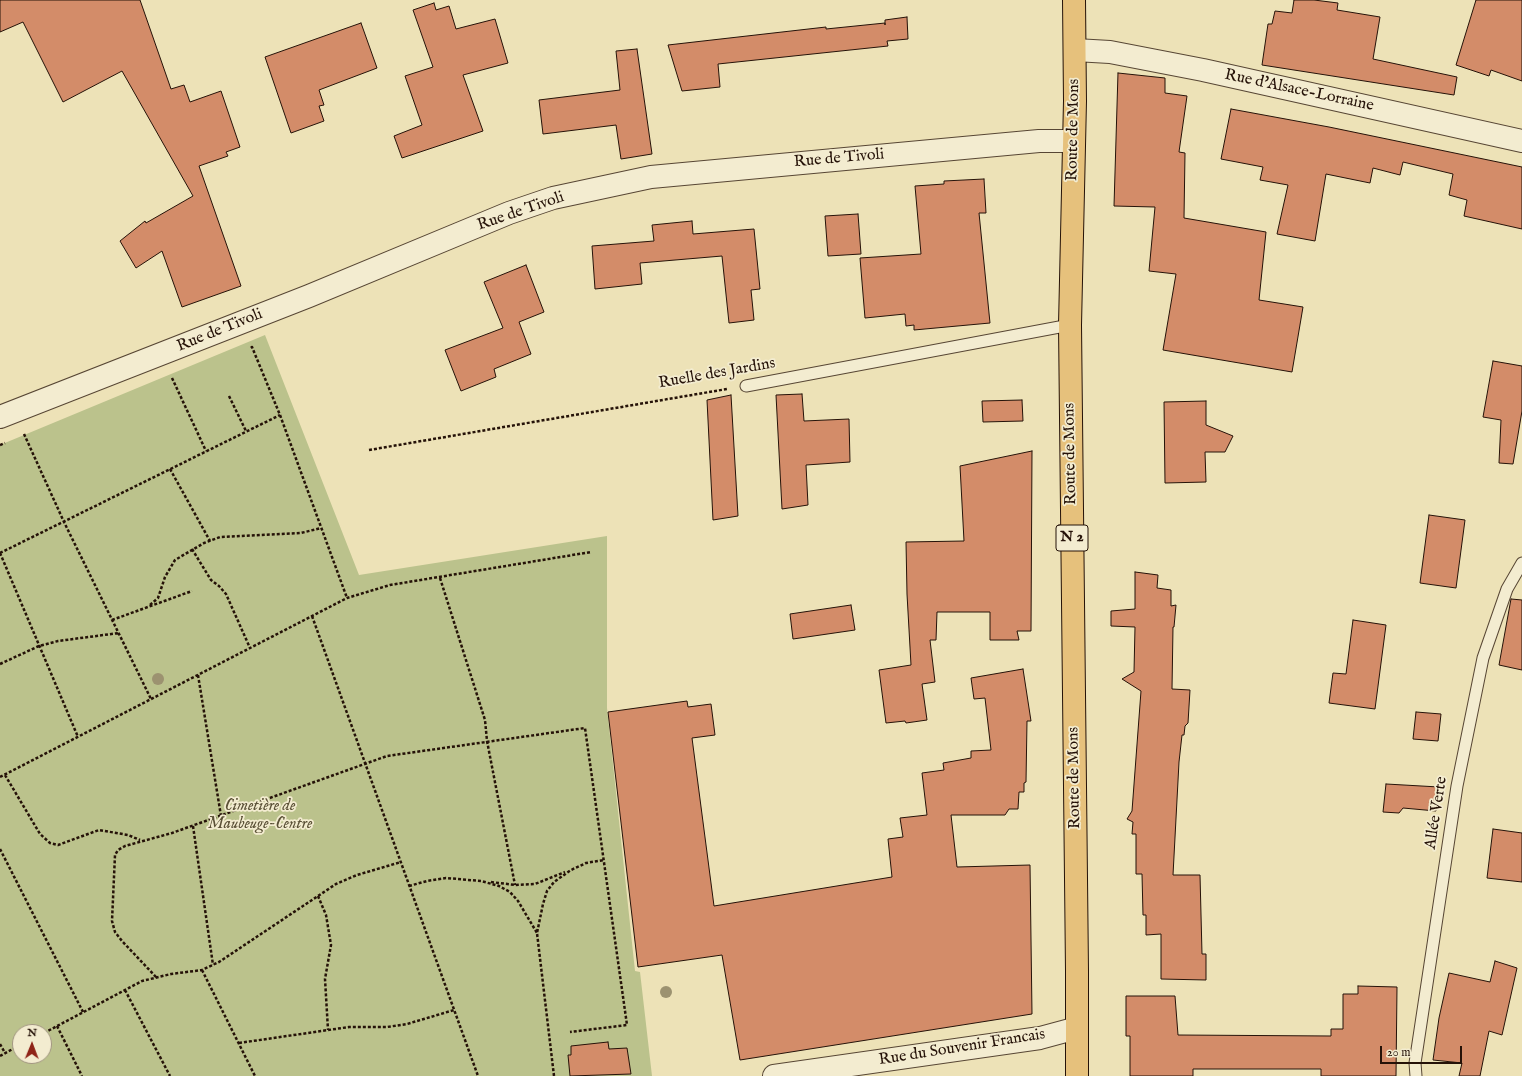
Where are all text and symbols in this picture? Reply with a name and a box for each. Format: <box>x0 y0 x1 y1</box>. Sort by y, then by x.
street label: Rue d'Alsace-Lorraine <box>1223 66 1375 116</box>
street label: Route de Mons <box>1064 79 1084 181</box>
street label: Rue de Tivoli <box>793 145 885 173</box>
street label: Rue de Tivoli <box>475 188 567 236</box>
street label: Rue de Tivoli <box>174 305 266 357</box>
street label: Ruelle des Jardins <box>657 354 777 394</box>
street label: Route de Mons <box>1061 403 1081 505</box>
road number: N 2 <box>1056 525 1088 551</box>
street label: Route de Mons <box>1065 727 1085 829</box>
street label: Allée Verte <box>1422 775 1452 851</box>
park label: Cimetière de Maubeuge-Centre <box>208 797 312 835</box>
north arrow <box>12 1024 52 1064</box>
street label: Rue du Souvenir Francais <box>877 1025 1047 1071</box>
text: N <box>27 1026 37 1040</box>
scale bar <box>1382 1038 1464 1064</box>
text: 20 m <box>1387 1045 1410 1060</box>

